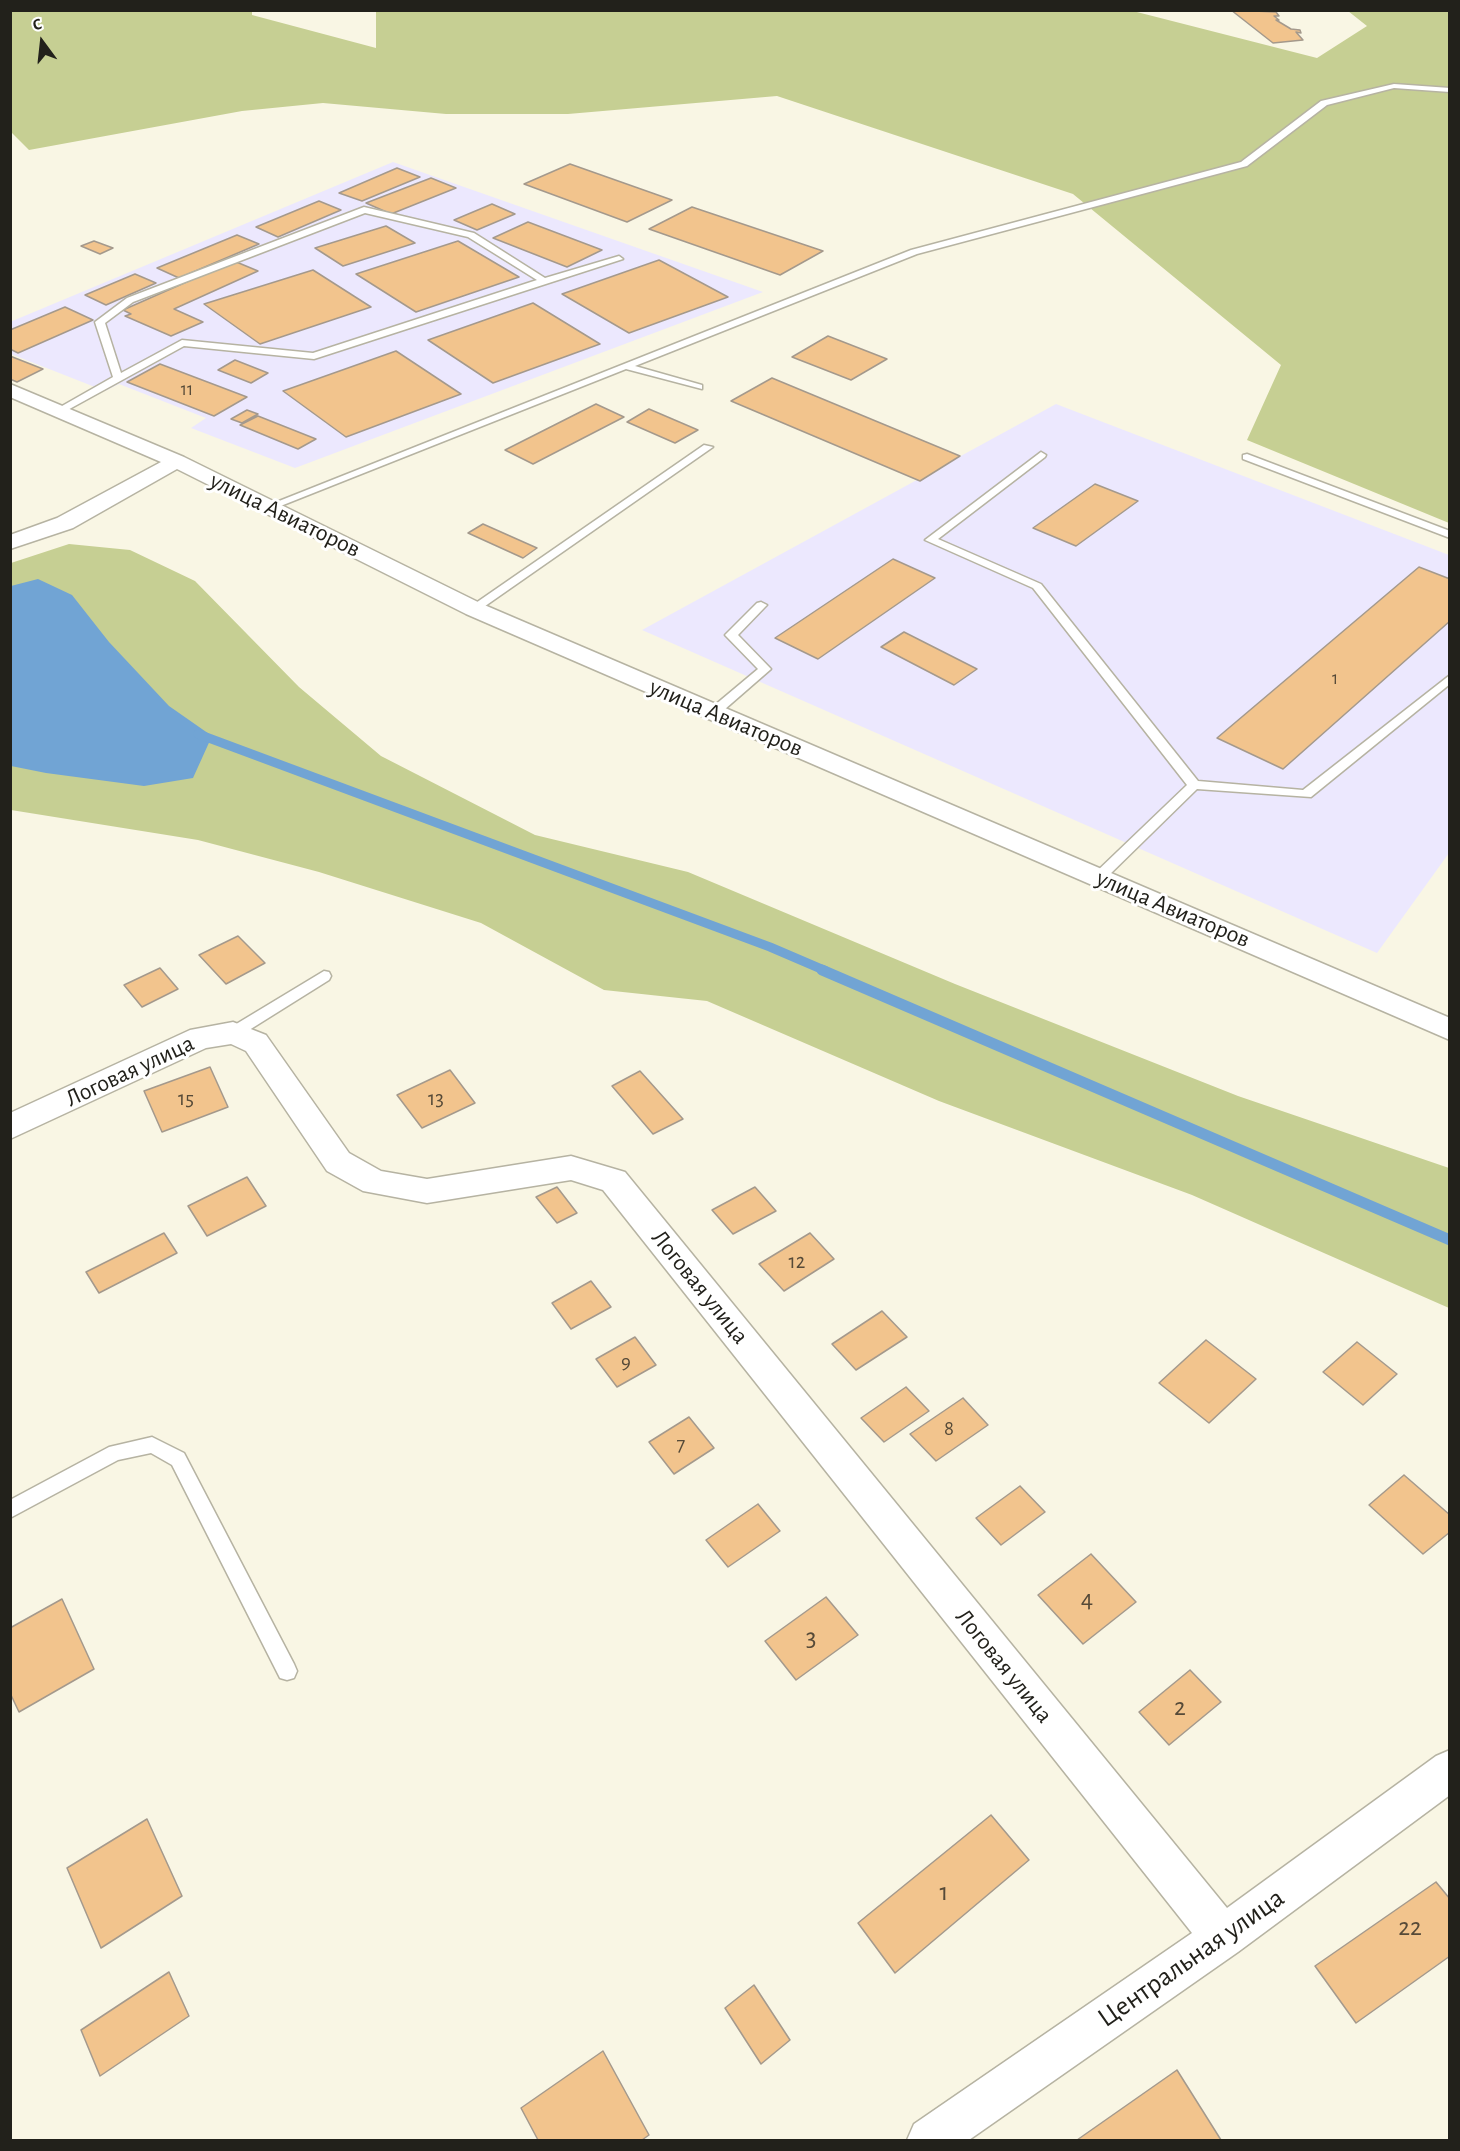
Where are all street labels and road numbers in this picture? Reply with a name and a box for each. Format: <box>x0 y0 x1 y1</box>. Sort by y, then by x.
street label: улица Авиаторов <box>205 466 365 564</box>
street label: улица Авиаторов <box>645 673 807 763</box>
street label: улица Авиаторов <box>1092 864 1254 954</box>
street label: Логовая улица <box>61 1029 199 1113</box>
street label: Логовая улица <box>645 1224 755 1350</box>
street label: Логовая улица <box>949 1603 1059 1729</box>
street label: Центральная улица <box>1091 1881 1291 2035</box>

